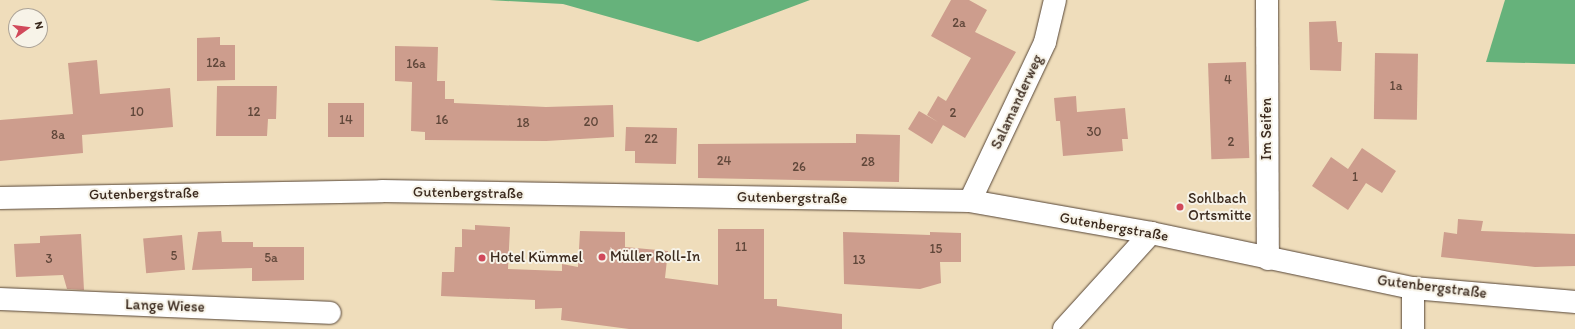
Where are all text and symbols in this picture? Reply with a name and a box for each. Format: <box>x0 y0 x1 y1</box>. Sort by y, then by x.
north arrow <box>8 8 48 48</box>
house number: 2a <box>952 15 966 31</box>
text: N <box>32 20 46 30</box>
street label: Salamanderweg <box>987 52 1047 152</box>
house number: 12a <box>206 55 226 71</box>
house number: 16a <box>406 56 426 72</box>
house number: 4 <box>1224 72 1232 88</box>
house number: 1a <box>1390 78 1402 94</box>
street label: Im Seifen <box>1258 98 1276 160</box>
house number: 10 <box>130 104 144 120</box>
house number: 12 <box>248 104 260 120</box>
house number: 2 <box>950 105 956 121</box>
house number: 14 <box>339 112 353 128</box>
house number: 16 <box>436 112 448 128</box>
house number: 20 <box>584 114 598 130</box>
house number: 18 <box>516 115 530 131</box>
house number: 30 <box>1086 124 1102 140</box>
house number: 8a <box>51 127 65 143</box>
house number: 22 <box>644 131 658 147</box>
house number: 2 <box>1228 134 1234 150</box>
house number: 24 <box>717 153 731 169</box>
house number: 28 <box>861 154 875 170</box>
house number: 26 <box>792 159 806 175</box>
house number: 1 <box>1352 169 1358 185</box>
street label: Gutenbergstraße <box>413 183 523 203</box>
street label: Gutenbergstraße <box>89 184 199 204</box>
street label: Gutenbergstraße <box>737 188 847 208</box>
place label: Sohlbach Ortsmitte <box>1188 189 1251 224</box>
marker: Sohlbach Ortsmitte <box>1175 202 1185 212</box>
street label: Gutenbergstraße <box>1058 209 1170 245</box>
house number: 11 <box>735 239 747 255</box>
house number: 15 <box>930 241 942 257</box>
house number: 5 <box>171 248 177 264</box>
place label: Müller Roll-In <box>610 248 700 266</box>
place label: Hotel Kümmel <box>490 249 582 267</box>
house number: 5a <box>264 250 278 266</box>
house number: 3 <box>45 251 53 267</box>
marker: Müller Roll-In <box>597 252 607 262</box>
house number: 13 <box>852 252 866 268</box>
marker: Hotel Kümmel <box>477 253 487 263</box>
street label: Gutenbergstraße <box>1376 271 1488 303</box>
street label: Lange Wiese <box>125 296 205 316</box>

